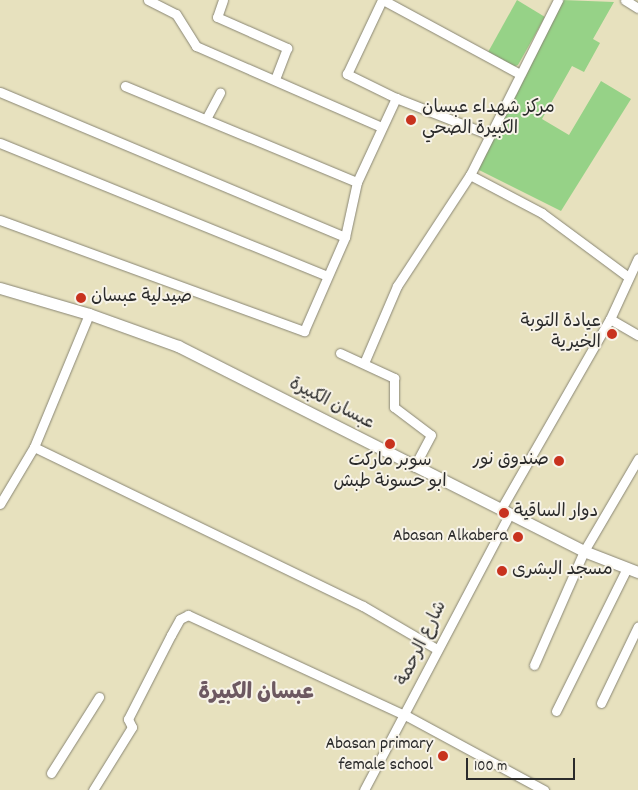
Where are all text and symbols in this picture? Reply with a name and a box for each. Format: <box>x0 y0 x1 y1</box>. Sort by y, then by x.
place label: مركز شهداء عبسان الكبيرة الصحي <box>422 99 555 142</box>
marker: مركز شهداء عبسان الكبيرة الصحي <box>404 113 418 127</box>
place label: صيدلية عبسان <box>91 287 192 309</box>
marker: صيدلية عبسان <box>75 292 87 304</box>
place label: عيادة التوبة الخيرية <box>520 313 601 356</box>
marker: عيادة التوبة الخيرية <box>605 327 619 341</box>
street label: عبسان الكبيرة <box>285 374 377 436</box>
marker: سوبر ماركت ابو حسونة طبش <box>384 438 396 450</box>
place label: صندوق نور <box>473 450 549 472</box>
place label: سوبر ماركت ابو حسونة طبش <box>333 452 447 494</box>
marker: صندوق نور <box>553 455 565 467</box>
place label: دوار الساقية <box>514 502 598 524</box>
marker: دوار الساقية <box>498 507 510 519</box>
place label: Abasan Alkabera <box>393 526 508 548</box>
marker: Abasan Alkabera <box>512 531 524 543</box>
place label: مسجد البشرى <box>512 560 613 582</box>
marker: مسجد البشرى <box>496 565 508 577</box>
street label: شارع الرحمة <box>393 598 453 690</box>
district label: عبسان الكبيرة <box>198 681 314 707</box>
place label: Abasan primary female school <box>325 735 433 778</box>
scale bar <box>468 748 577 780</box>
marker: Abasan primary female school <box>437 750 449 762</box>
text: 100 m <box>474 756 507 778</box>

